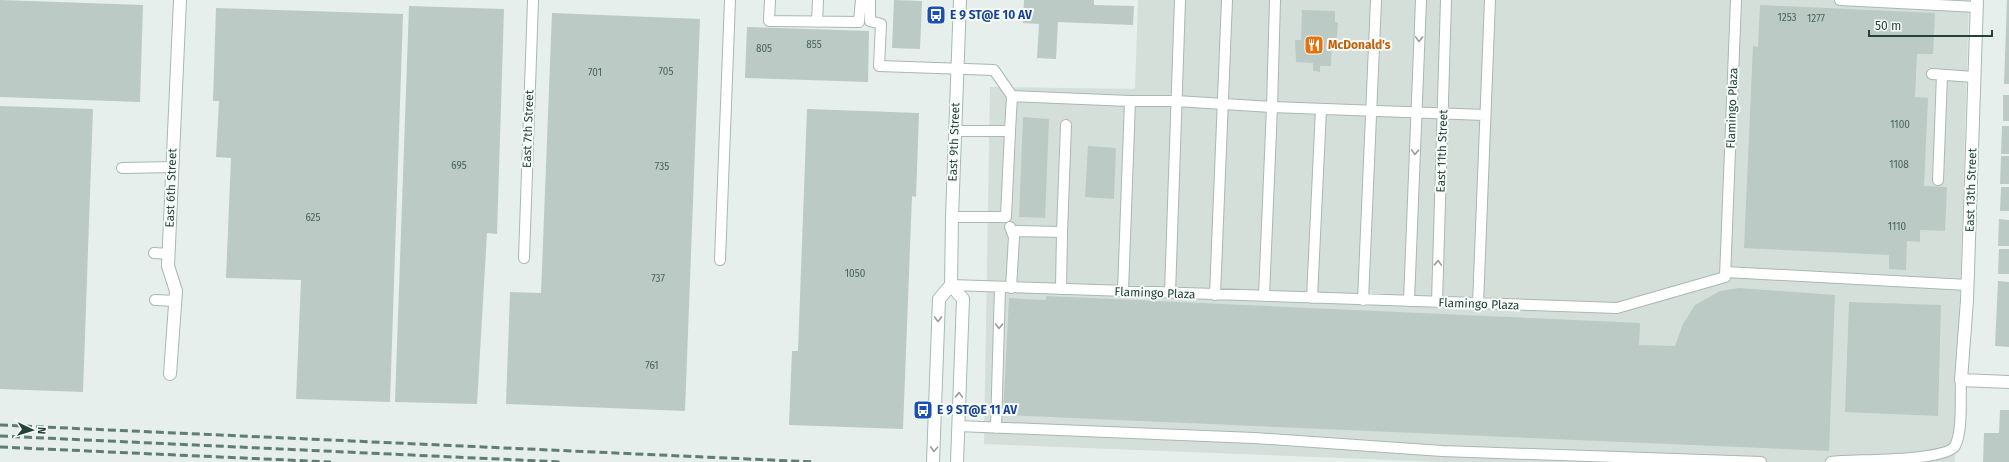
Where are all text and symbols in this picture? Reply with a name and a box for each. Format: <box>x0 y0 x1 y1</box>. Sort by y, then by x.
bus stop icon: E 9 ST@E 10 AV <box>925 4 947 26</box>
place label: E 9 ST@E 10 AV <box>950 8 1033 22</box>
house number: 1253 <box>1777 12 1797 24</box>
scale bar <box>1869 12 1992 38</box>
house number: 1277 <box>1807 13 1826 25</box>
text: 50 m <box>1875 19 1901 33</box>
restaurant icon: McDonald's <box>1303 34 1325 56</box>
one-way arrow <box>1415 36 1424 42</box>
place label: McDonald's <box>1328 38 1391 52</box>
house number: 855 <box>806 39 822 51</box>
house number: 805 <box>756 43 772 55</box>
house number: 705 <box>659 66 673 78</box>
house number: 701 <box>588 67 602 79</box>
street label: Flamingo Plaza <box>1724 67 1740 149</box>
street label: East 7th Street <box>520 89 536 168</box>
street label: East 9th Street <box>946 102 962 182</box>
street label: East 11th Street <box>1434 109 1450 193</box>
house number: 1100 <box>1890 119 1910 131</box>
street label: East 6th Street <box>163 147 179 228</box>
street label: East 13th Street <box>1963 147 1979 232</box>
one-way arrow <box>1411 149 1419 155</box>
house number: 1108 <box>1889 159 1909 171</box>
house number: 695 <box>451 160 467 172</box>
house number: 735 <box>655 161 669 173</box>
house number: 625 <box>305 212 321 224</box>
house number: 1110 <box>1888 221 1907 233</box>
one-way arrow <box>1434 260 1442 266</box>
house number: 1050 <box>845 268 866 280</box>
house number: 737 <box>651 273 665 285</box>
street label: Flamingo Plaza <box>1114 285 1196 301</box>
street label: Flamingo Plaza <box>1438 296 1520 312</box>
one-way arrow <box>934 316 942 322</box>
one-way arrow <box>994 323 1003 329</box>
house number: 761 <box>645 360 659 372</box>
one-way arrow <box>955 392 964 398</box>
bus stop icon: E 9 ST@E 11 AV <box>912 399 934 421</box>
place label: E 9 ST@E 11 AV <box>937 403 1018 417</box>
north arrow <box>12 410 52 450</box>
text: N <box>35 427 48 435</box>
one-way arrow <box>930 446 938 452</box>

